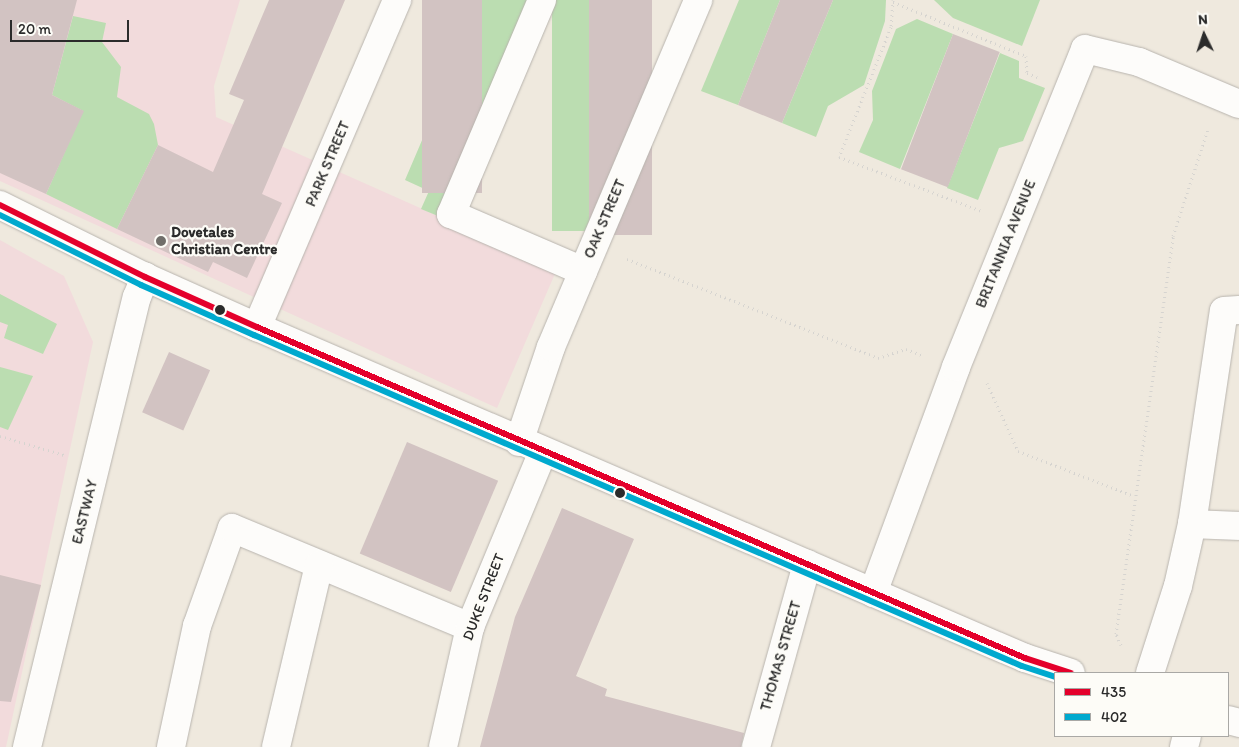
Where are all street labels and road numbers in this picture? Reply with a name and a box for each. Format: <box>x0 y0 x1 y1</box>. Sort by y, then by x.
street label: PARK STREET <box>302 119 354 209</box>
street label: OAK STREET <box>580 177 630 261</box>
street label: BRITANNIA AVENUE <box>972 178 1040 310</box>
street label: EASTWAY <box>68 478 102 546</box>
street label: DUKE STREET <box>459 551 509 643</box>
street label: THOMAS STREET <box>757 599 805 713</box>

